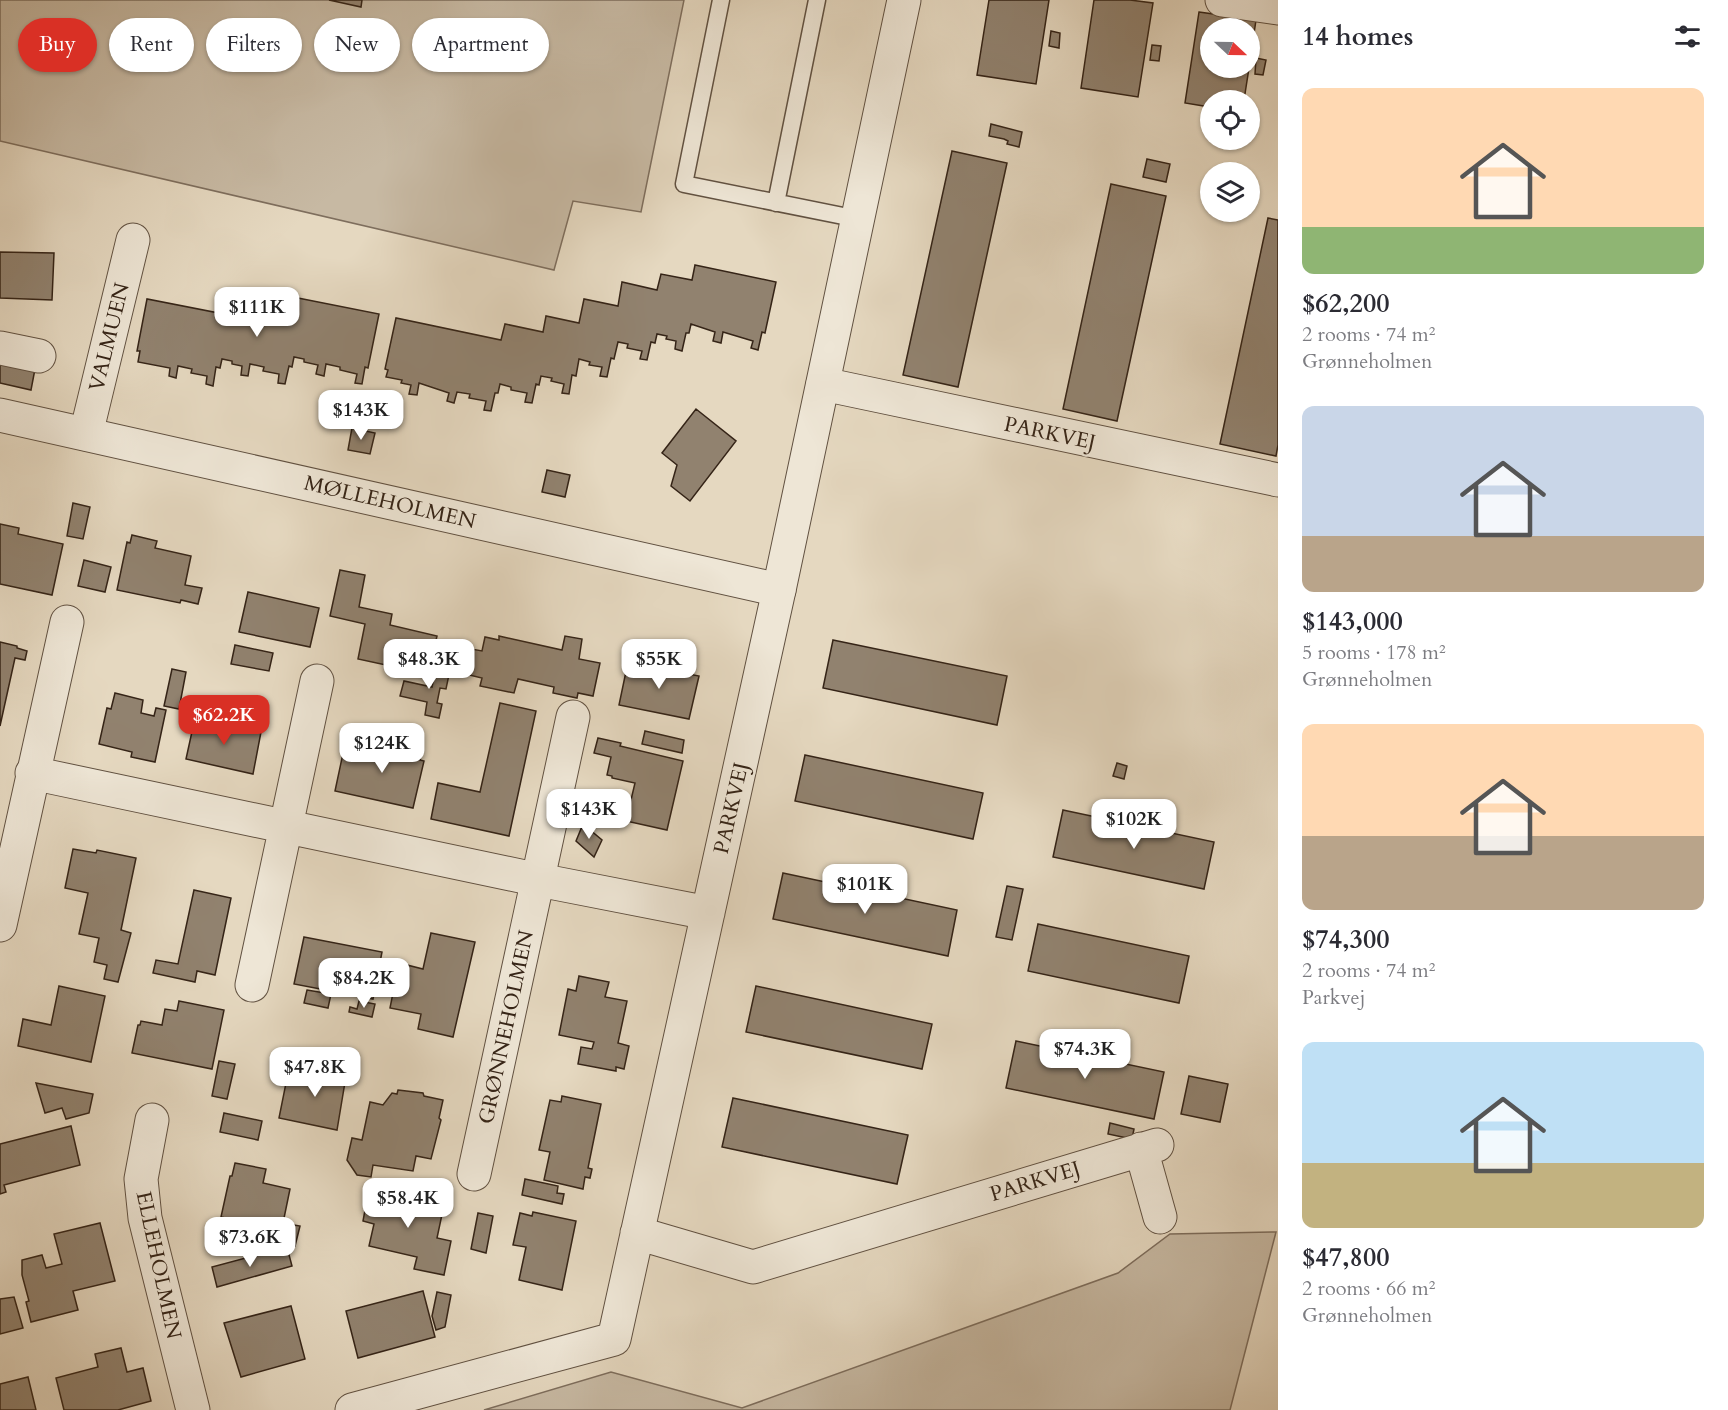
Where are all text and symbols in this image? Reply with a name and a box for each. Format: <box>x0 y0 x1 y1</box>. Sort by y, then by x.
chip: Buy <box>18 18 97 72</box>
chip: Rent <box>109 18 194 72</box>
chip: Filters <box>206 18 302 72</box>
chip: New <box>314 18 400 72</box>
chip: Apartment <box>412 18 549 72</box>
north arrow <box>1200 18 1260 78</box>
map controls <box>1200 18 1260 222</box>
text: 14 homes <box>1302 19 1413 54</box>
icon: filters <box>1671 20 1704 53</box>
button: locate <box>1200 90 1260 150</box>
icon: home <box>1449 127 1557 235</box>
button: layers <box>1200 162 1260 222</box>
street label: VALMUEN <box>82 280 137 394</box>
text: $62,200 <box>1302 286 1390 321</box>
pin: $111K <box>215 287 299 338</box>
text: $111K <box>228 293 286 320</box>
text: 2 rooms · 74 m² <box>1302 321 1435 348</box>
text: Grønneholmen <box>1302 348 1432 375</box>
pin: $143K <box>319 390 403 441</box>
text: $143K <box>332 396 390 423</box>
street label: PARKVEJ <box>1001 410 1098 457</box>
icon: home <box>1449 445 1557 553</box>
street label: MØLLEHOLMEN <box>301 469 479 536</box>
text: $143,000 <box>1302 604 1403 639</box>
pin: $48.3K <box>380 639 478 690</box>
pin: $55K <box>623 639 695 690</box>
text: 5 rooms · 178 m² <box>1302 639 1446 666</box>
text: $48.3K <box>398 645 460 672</box>
text: $55K <box>636 645 682 672</box>
text: Grønneholmen <box>1302 666 1432 693</box>
pin: $62.2K <box>175 695 273 746</box>
text: $62.2K <box>193 701 255 728</box>
pin: $124K <box>340 723 424 774</box>
text: $124K <box>353 729 411 756</box>
street label: PARKVEJ <box>707 760 756 857</box>
icon: home <box>1449 763 1557 871</box>
pin: $143K <box>547 789 631 840</box>
text: $143K <box>560 795 618 822</box>
pin: $102K <box>1092 799 1176 850</box>
text: $102K <box>1105 805 1163 832</box>
pin: $101K <box>823 864 907 915</box>
text: $101K <box>836 870 894 897</box>
text: $74,300 <box>1302 922 1390 957</box>
street label: GRØNNEHOLMEN <box>472 928 541 1127</box>
text: 2 rooms · 74 m² <box>1302 957 1435 984</box>
pin: $84.2K <box>315 958 413 1009</box>
text: $84.2K <box>333 964 395 991</box>
text: Parkvej <box>1302 984 1365 1011</box>
pin: $74.3K <box>1036 1029 1134 1080</box>
text: $74.3K <box>1054 1035 1116 1062</box>
pin: $47.8K <box>266 1047 364 1098</box>
text: $47.8K <box>284 1053 346 1080</box>
icon: home <box>1449 1081 1557 1189</box>
street label: PARKVEJ <box>986 1154 1084 1209</box>
pin: $58.4K <box>359 1178 457 1229</box>
text: $58.4K <box>377 1184 439 1211</box>
street label: ELLEHOLMEN <box>129 1189 188 1342</box>
pin: $73.6K <box>201 1217 299 1268</box>
text: $73.6K <box>219 1223 281 1250</box>
text: $47,800 <box>1302 1240 1390 1275</box>
text: 2 rooms · 66 m² <box>1302 1275 1435 1302</box>
text: Grønneholmen <box>1302 1302 1432 1329</box>

